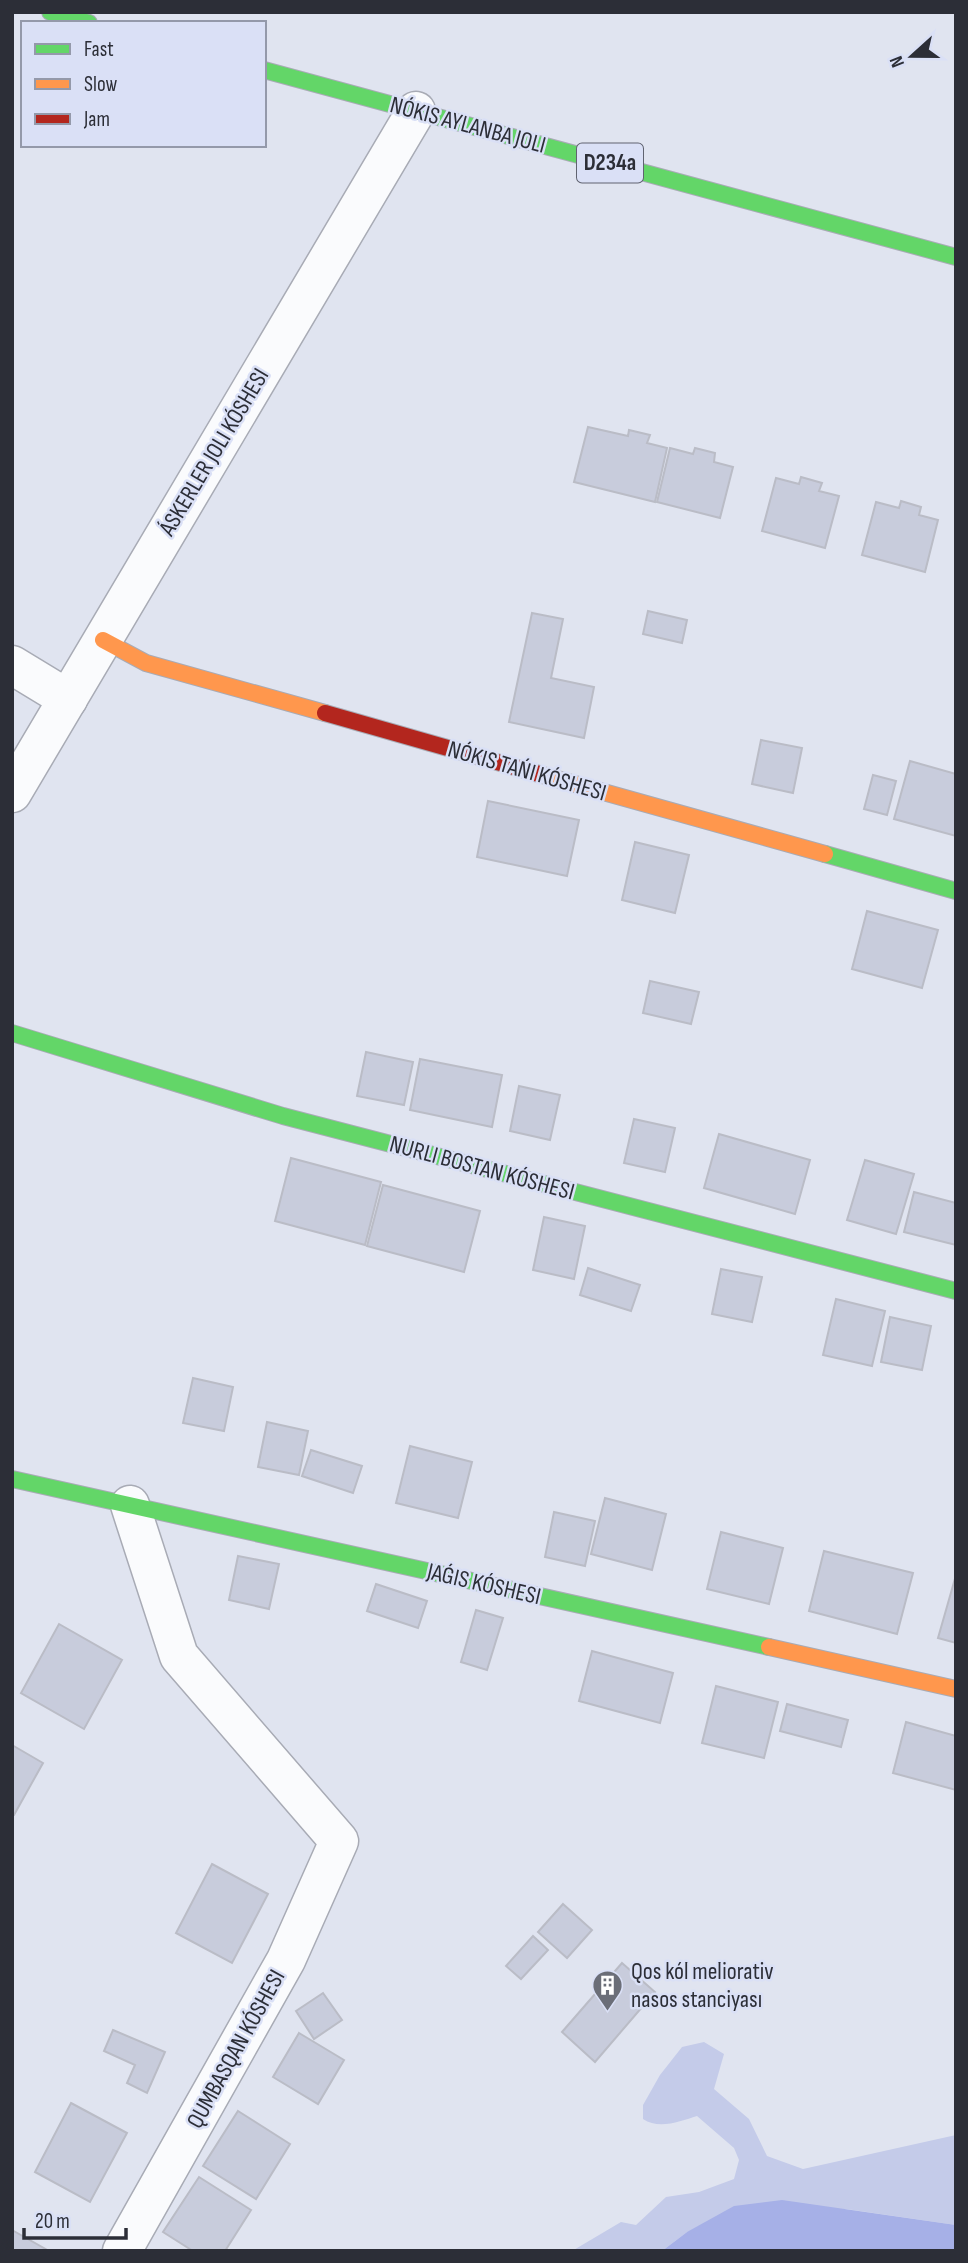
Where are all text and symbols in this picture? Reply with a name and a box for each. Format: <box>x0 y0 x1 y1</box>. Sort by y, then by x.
legend <box>21 21 266 147</box>
north arrow <box>877 21 947 91</box>
text: Fast <box>84 37 114 62</box>
text: N <box>885 53 910 70</box>
text: Slow <box>84 72 118 97</box>
street label: NÓKIS AYLANBA JOLI <box>387 90 549 160</box>
text: Jam <box>83 107 110 132</box>
road number: D234a <box>577 144 643 182</box>
street label: ÁSKERLER JOLI KÓSHESI <box>152 363 275 542</box>
street label: NÓKIS TAŃI KÓSHESI <box>444 735 610 807</box>
street label: NURLI BOSTAN KÓSHESI <box>386 1129 578 1207</box>
street label: JAǴIS KÓSHESI <box>423 1557 544 1611</box>
place label: Qos kól meliorativ nasos stanciyası <box>631 1957 774 2014</box>
street label: QUMBASQAN KÓSHESI <box>180 1965 292 2133</box>
building icon: Qos kól meliorativ nasos stanciyası <box>591 1968 625 2012</box>
scale bar <box>24 2196 126 2240</box>
text: 20 m <box>35 2209 70 2234</box>

